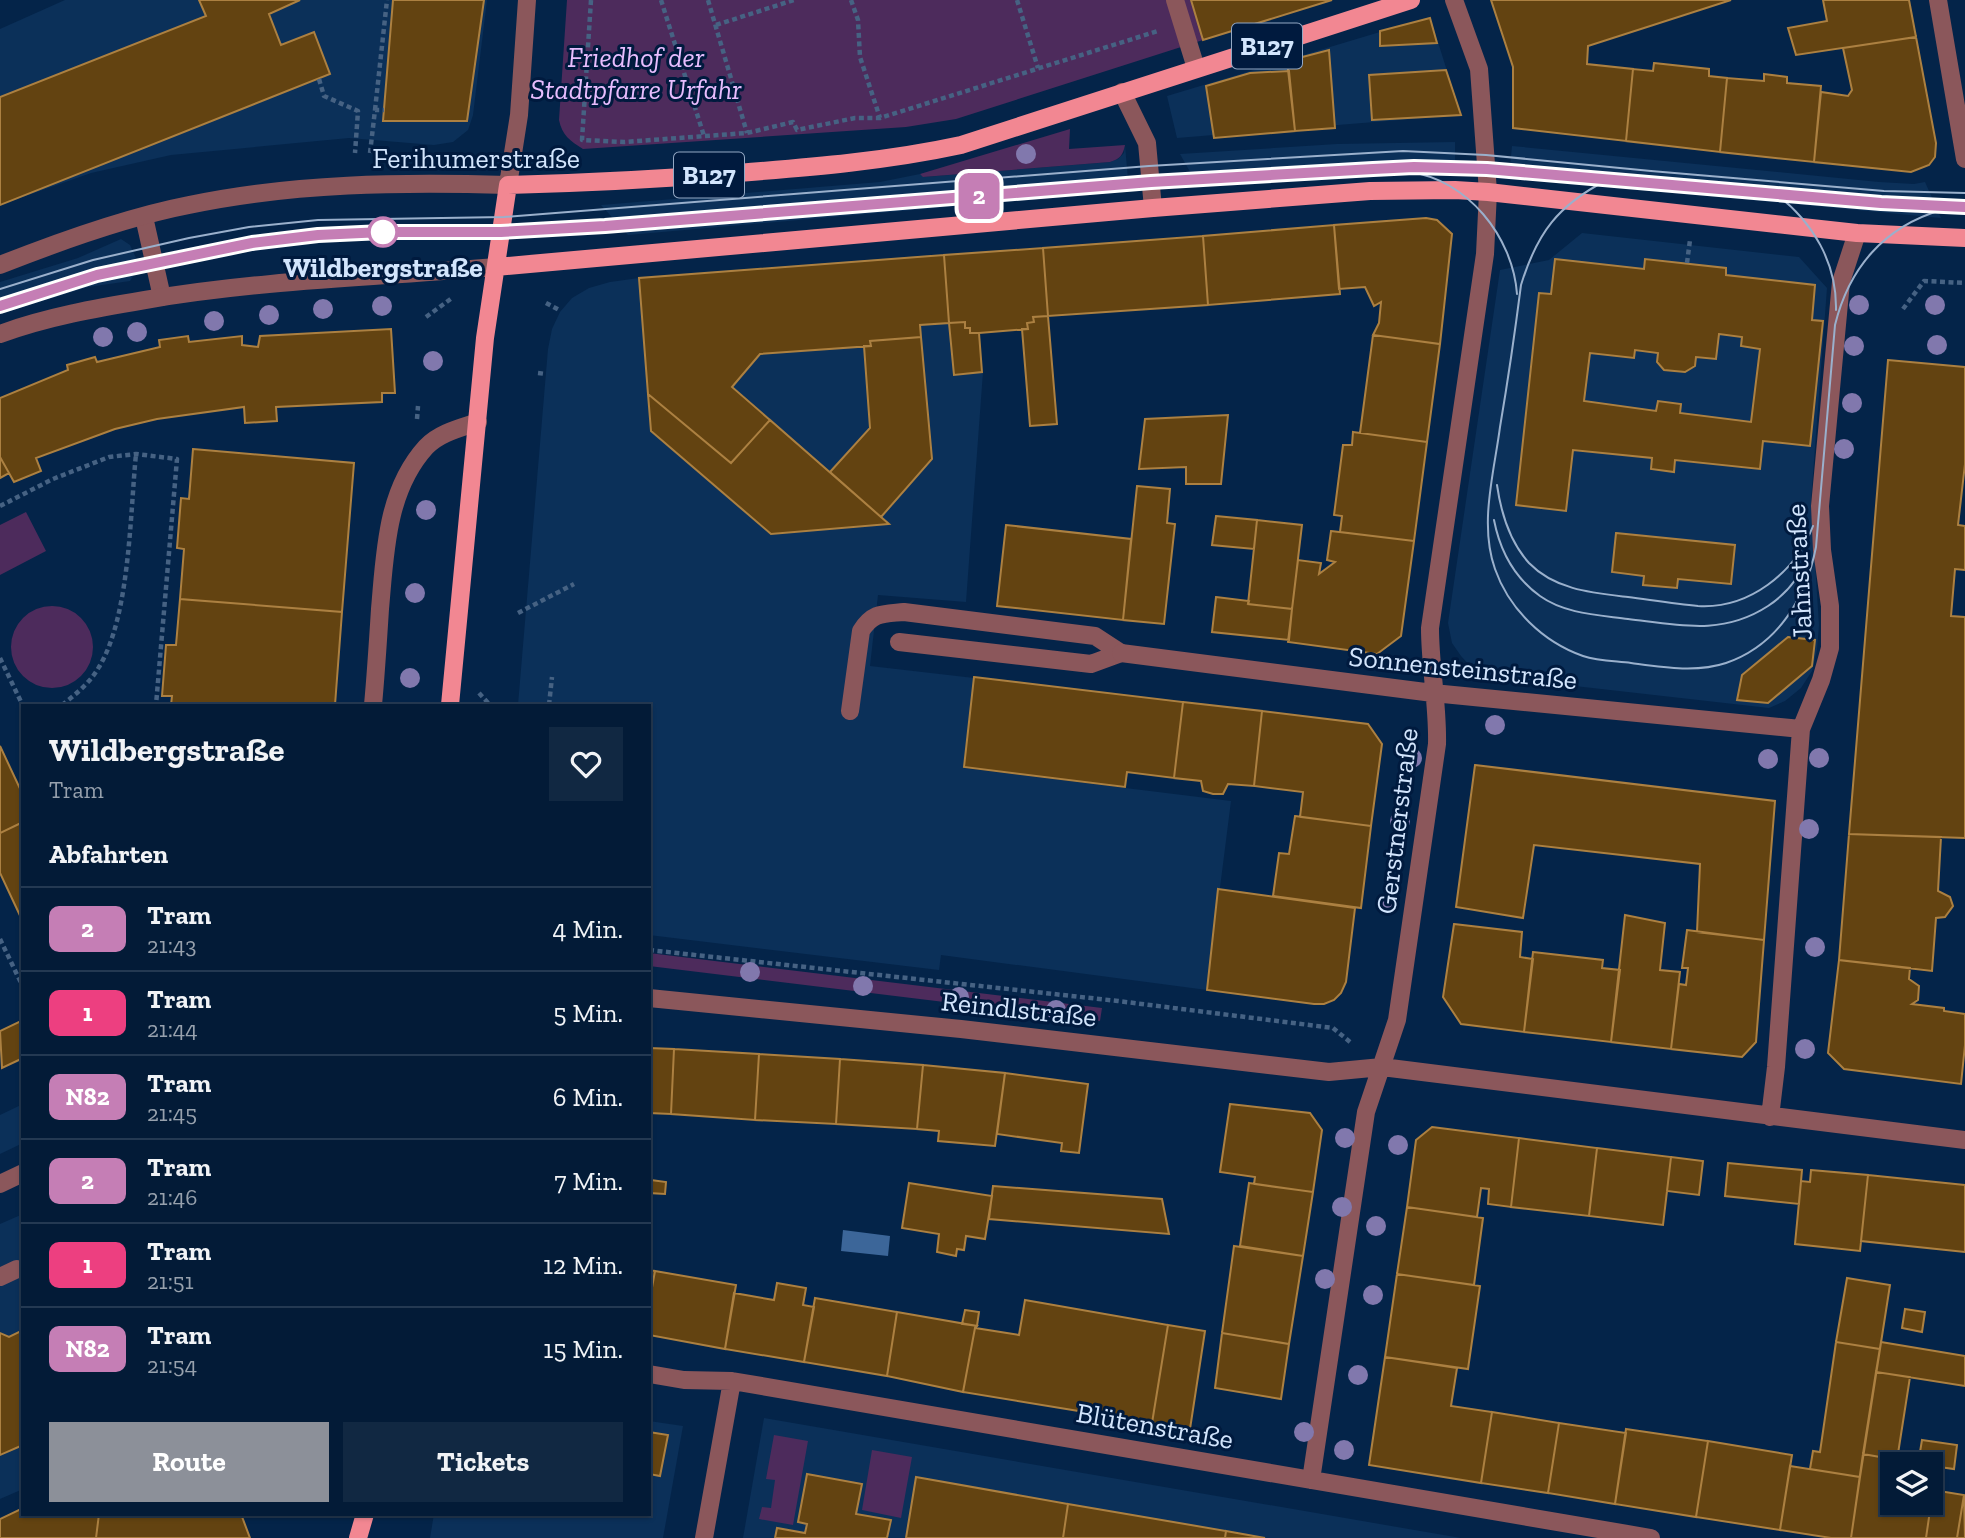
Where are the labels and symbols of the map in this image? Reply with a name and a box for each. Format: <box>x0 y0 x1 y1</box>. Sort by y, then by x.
road number: B127 <box>1232 23 1302 68</box>
park label: Friedhof der Stadtpfarre Urfahr <box>530 41 742 106</box>
street label: Ferihumerstraße <box>372 142 580 175</box>
road number: B127 <box>674 152 744 198</box>
line badge: 2 <box>956 173 1002 219</box>
marker: Wildbergstraße <box>368 217 398 247</box>
place label: Wildbergstraße <box>283 251 483 284</box>
street label: Jahnstraße <box>1779 503 1819 641</box>
street label: Sonnensteinstraße <box>1347 640 1579 696</box>
street label: Gerstnerstraße <box>1369 726 1425 916</box>
street label: Reindlstraße <box>940 984 1098 1034</box>
street label: Blütenstraße <box>1074 1396 1236 1456</box>

